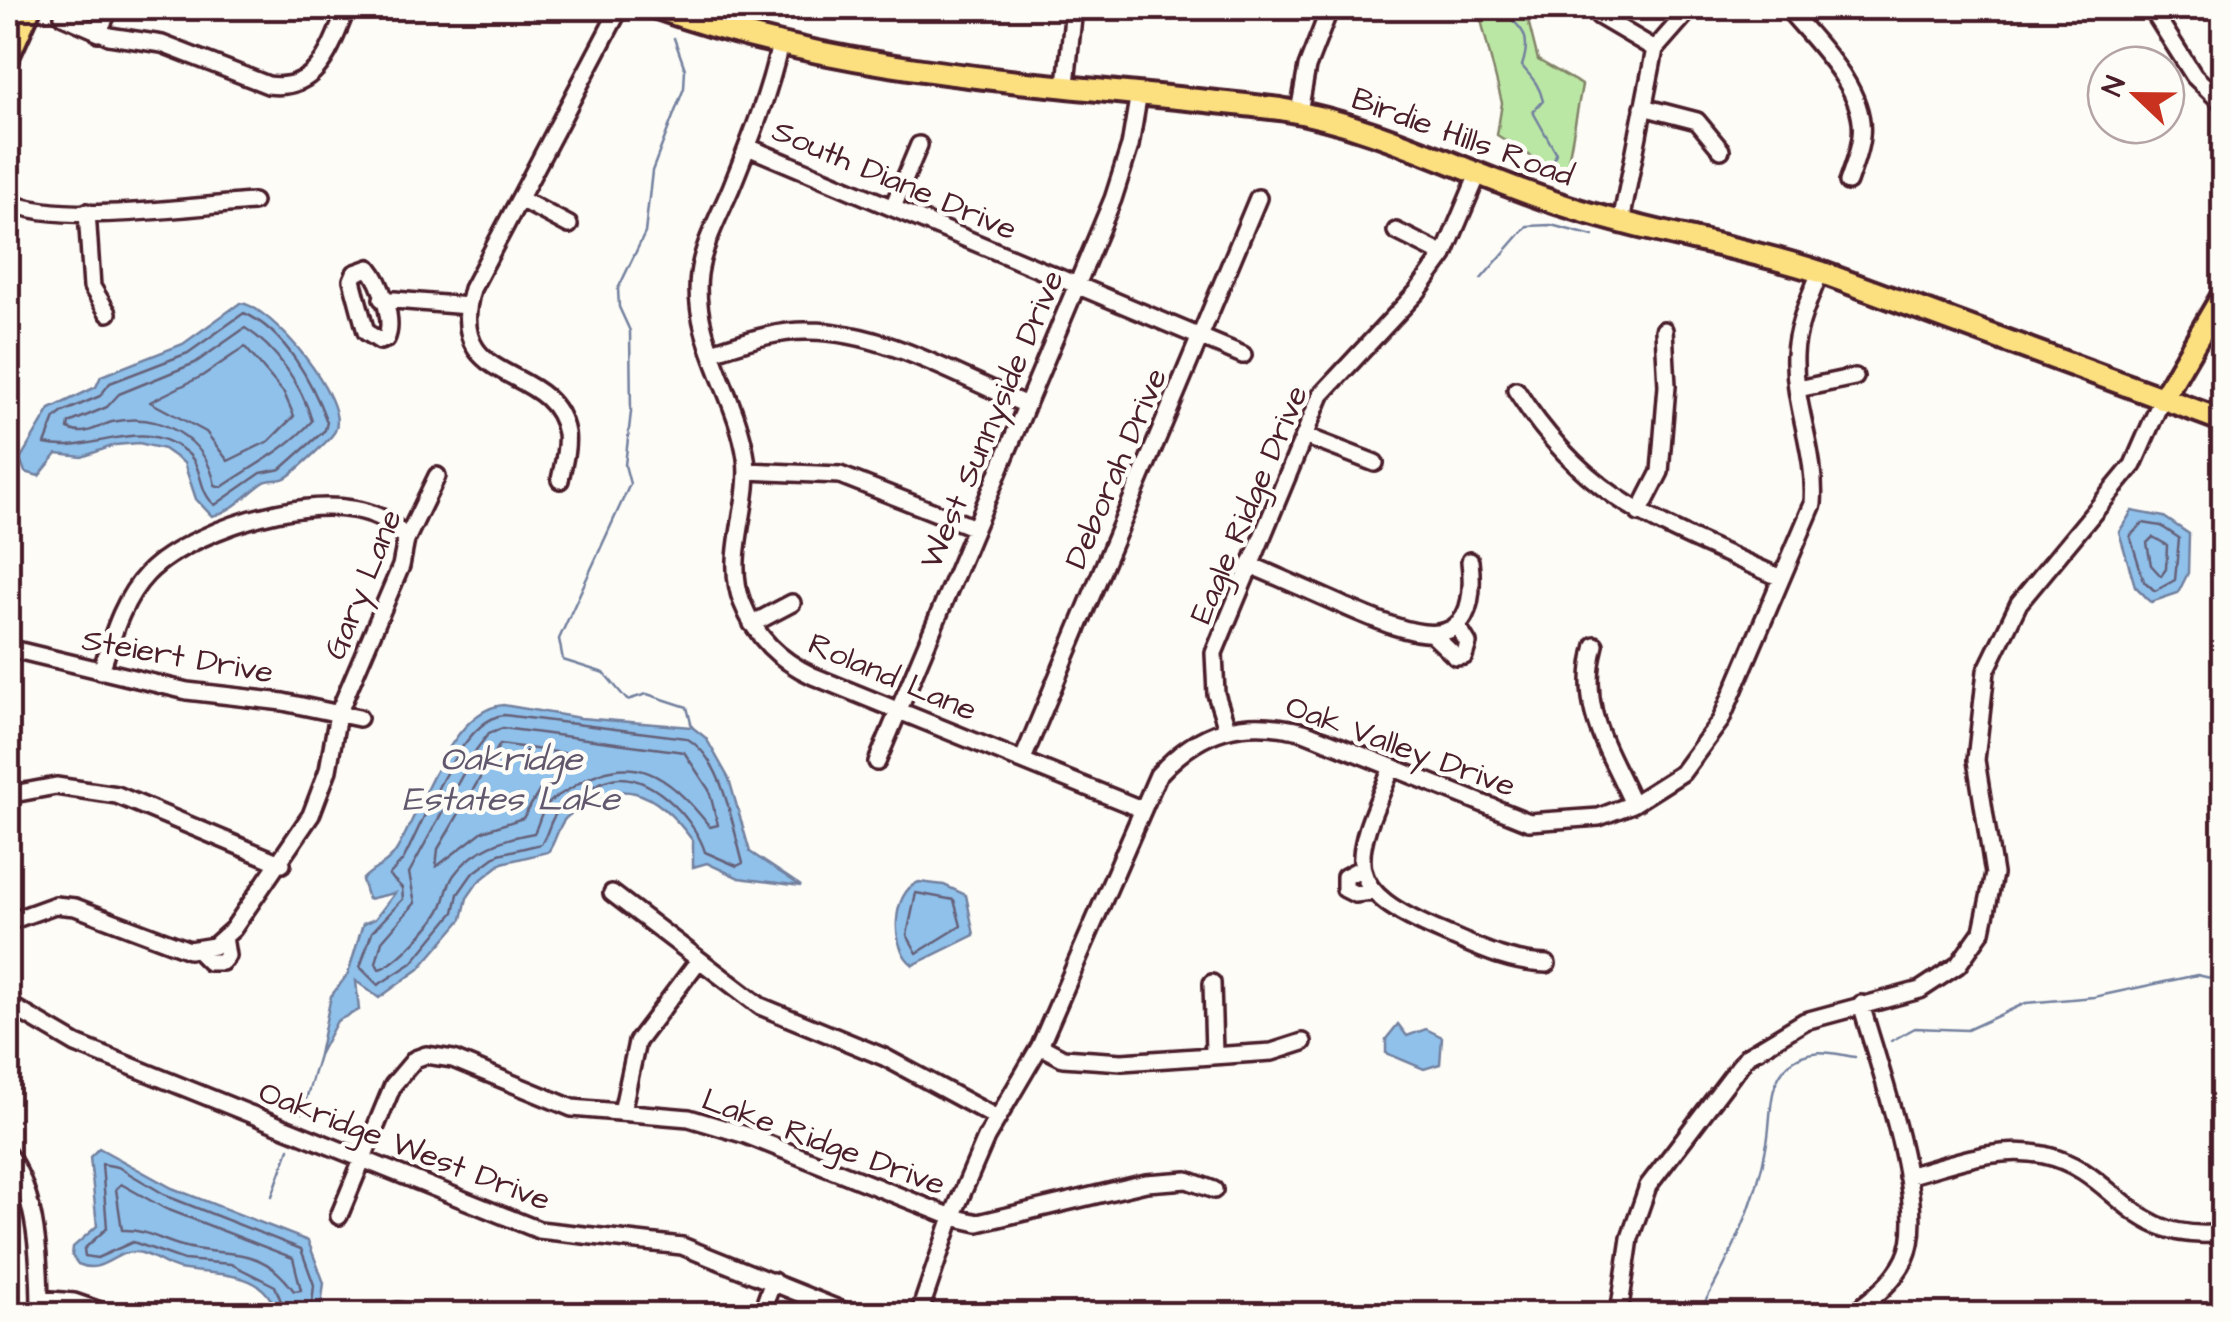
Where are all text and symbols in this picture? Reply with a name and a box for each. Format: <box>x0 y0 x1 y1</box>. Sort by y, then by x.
north arrow <box>2086 45 2186 145</box>
text: N <box>2093 70 2136 102</box>
street label: Birdie Hills Road <box>1345 76 1580 198</box>
street label: South Diane Drive <box>765 109 1024 252</box>
street label: West Sunnyside Drive <box>909 263 1076 576</box>
street label: Deborah Drive <box>1054 361 1179 576</box>
street label: Eagle Ridge Drive <box>1179 379 1320 631</box>
street label: Gary Lane <box>313 503 414 666</box>
street label: Steiert Drive <box>79 618 277 695</box>
street label: Roland Lane <box>801 622 984 733</box>
street label: Oak Valley Drive <box>1279 684 1522 809</box>
water label: Oakridge Estates Lake <box>402 735 622 824</box>
street label: Oakridge West Drive <box>252 1070 557 1223</box>
street label: Lake Ridge Drive <box>695 1077 951 1207</box>

